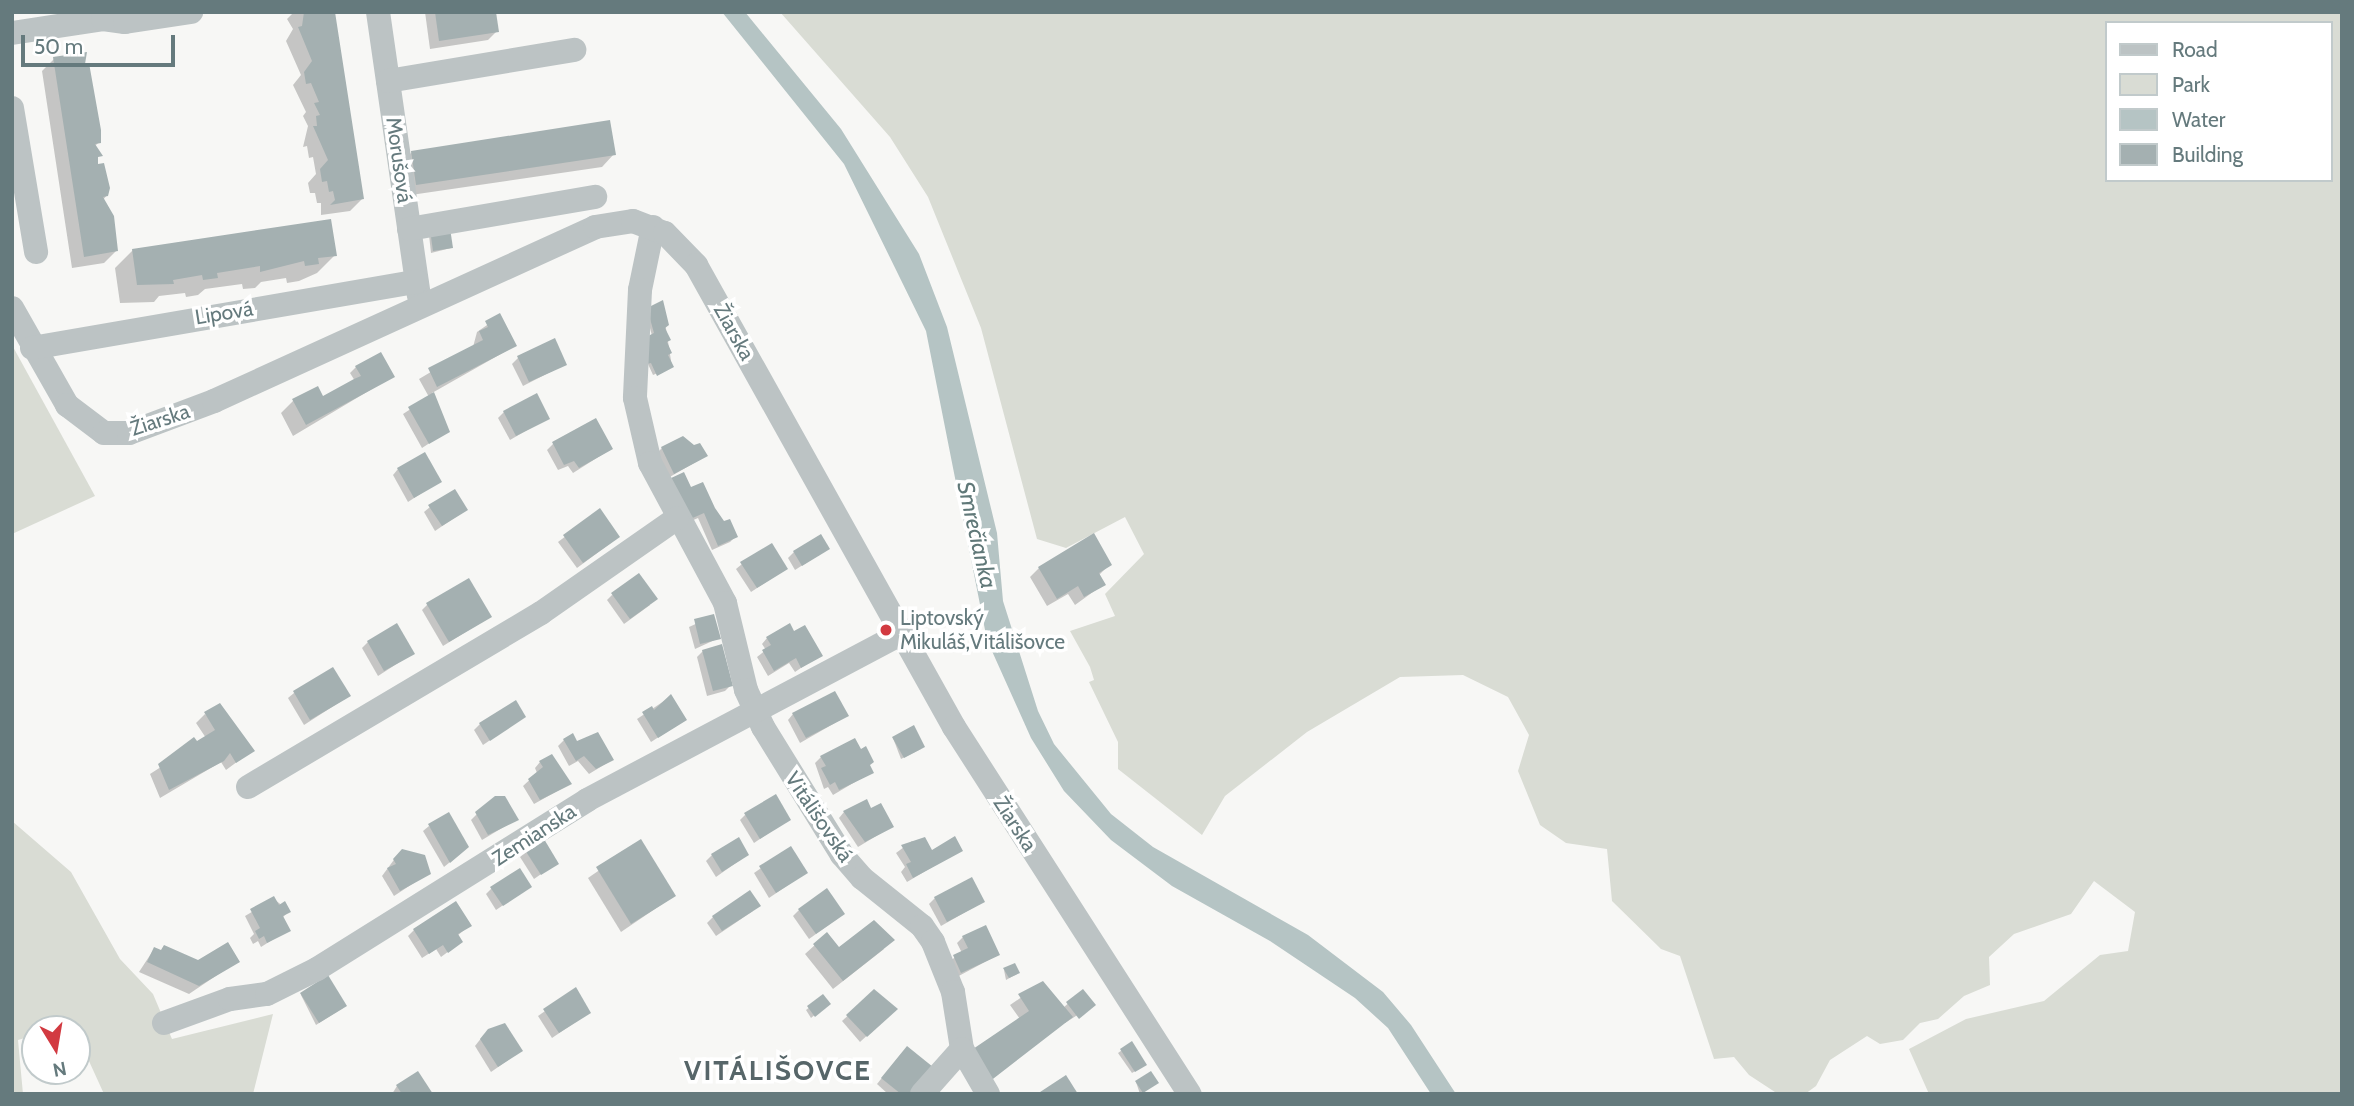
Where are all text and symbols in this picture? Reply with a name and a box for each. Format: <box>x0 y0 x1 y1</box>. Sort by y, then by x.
scale bar <box>24 21 178 65</box>
legend <box>2106 21 2333 182</box>
text: 50 m <box>34 34 83 59</box>
text: Road <box>2172 37 2218 62</box>
text: Park <box>2172 72 2210 97</box>
text: Water <box>2172 107 2225 132</box>
street label: Morušová <box>381 116 417 204</box>
text: Building <box>2172 142 2243 167</box>
street label: Lipová <box>193 296 255 330</box>
street label: Žiarska <box>708 299 760 365</box>
street label: Žiarska <box>127 399 193 441</box>
water label: Smrečianka <box>951 479 1003 591</box>
place label: Liptovský Mikuláš,Vitálišovce <box>900 605 1065 655</box>
marker: Liptovský Mikuláš,Vitálišovce <box>878 622 894 638</box>
street label: Vitálišovská <box>780 767 858 867</box>
street label: Žiarska <box>988 792 1042 856</box>
street label: Zemianska <box>488 799 580 871</box>
north arrow <box>21 1015 91 1085</box>
district label: VITÁLIŠOVCE <box>685 1053 871 1087</box>
text: N <box>51 1057 69 1082</box>

